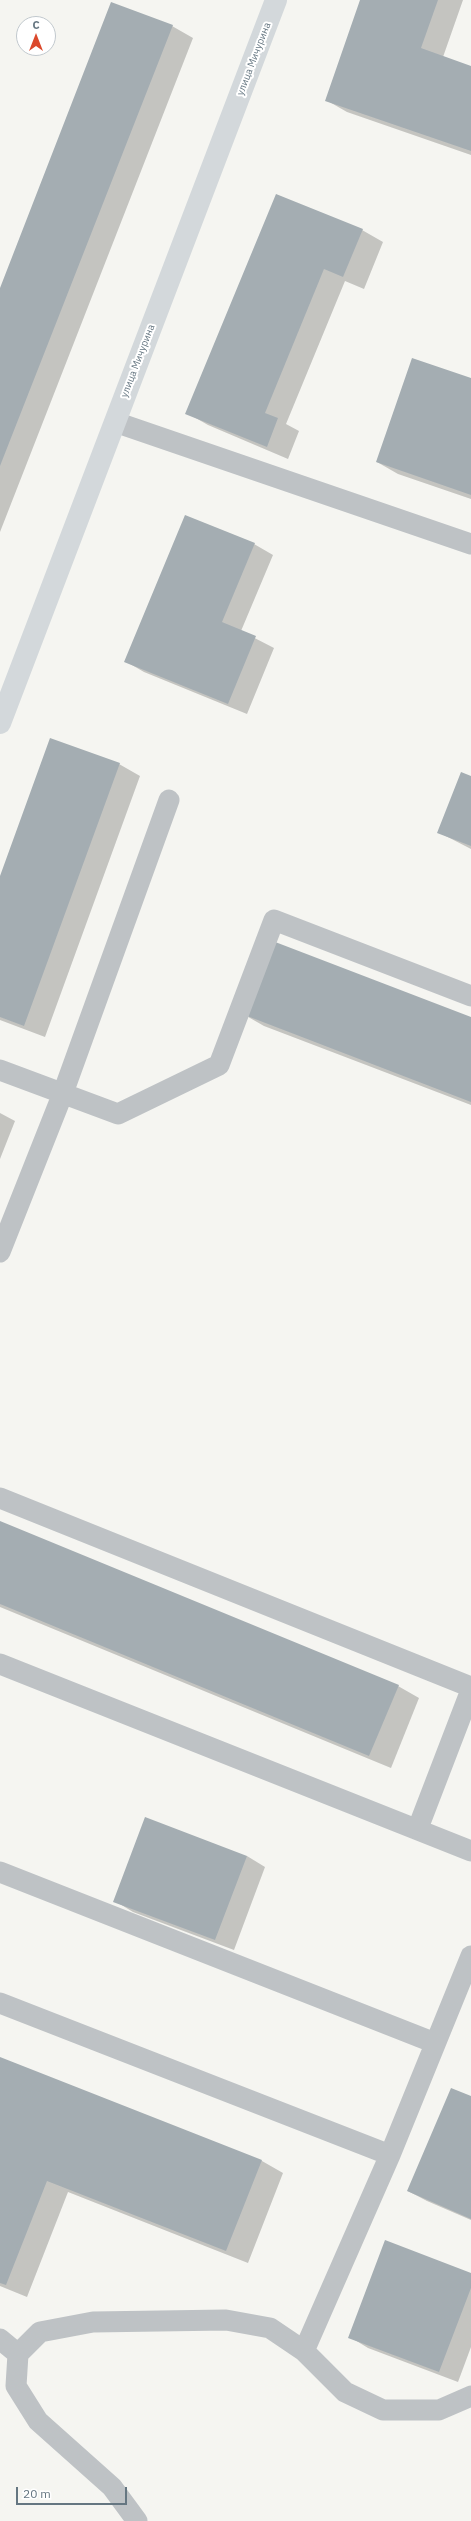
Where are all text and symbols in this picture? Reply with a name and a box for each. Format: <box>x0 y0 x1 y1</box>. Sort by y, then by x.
north arrow <box>16 16 56 56</box>
text: С <box>32 18 40 32</box>
street label: улица Мичурина <box>235 21 273 97</box>
street label: улица Мичурина <box>119 323 157 399</box>
scale bar <box>18 2479 129 2505</box>
text: 20 m <box>23 2486 51 2501</box>

